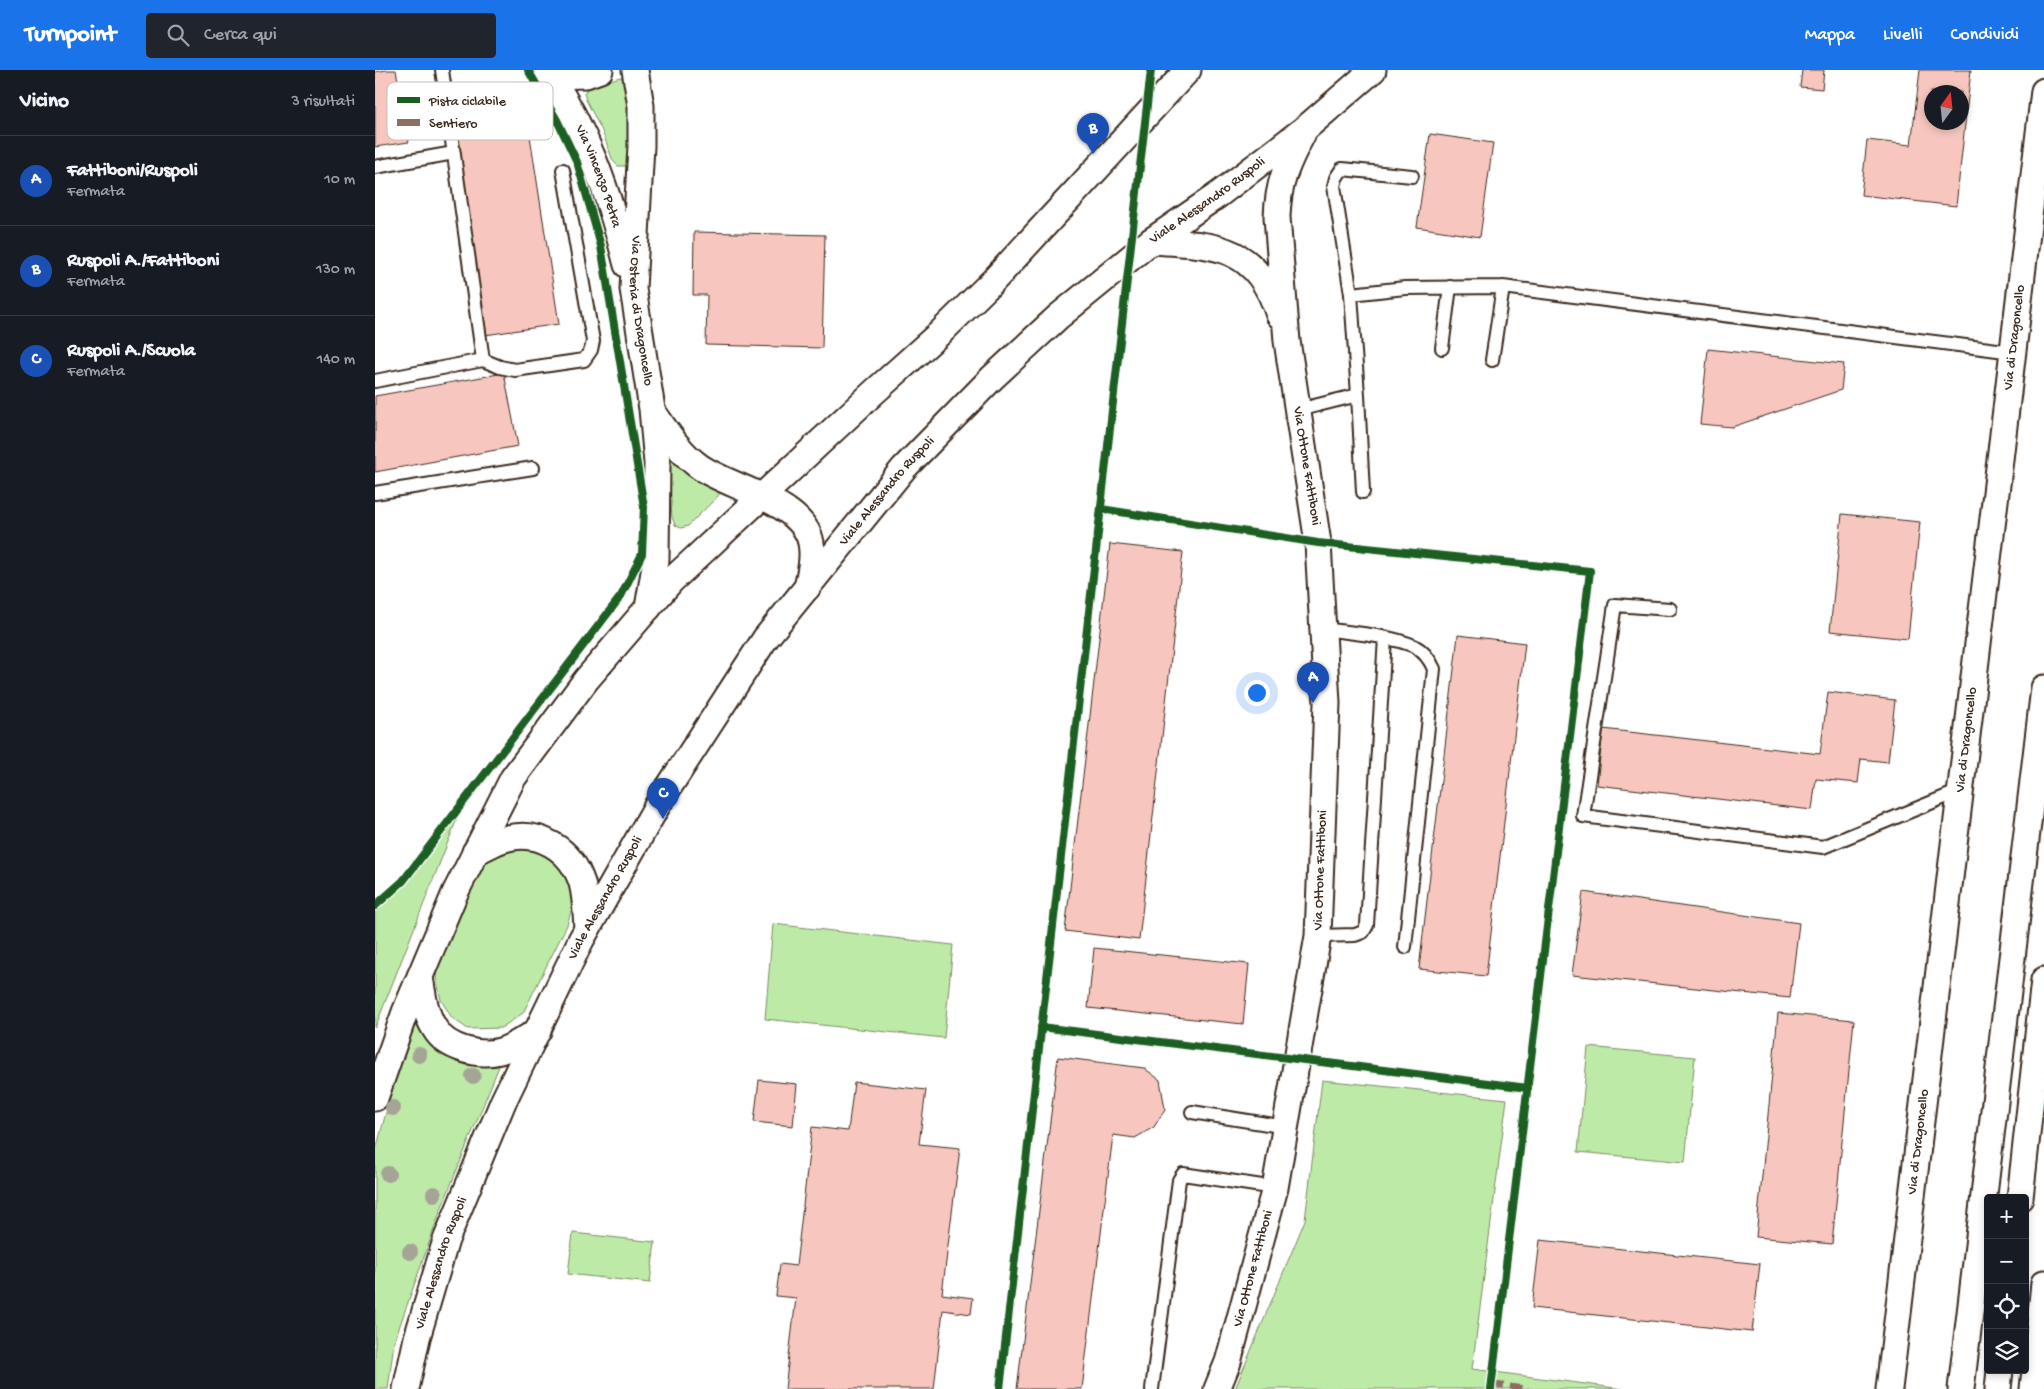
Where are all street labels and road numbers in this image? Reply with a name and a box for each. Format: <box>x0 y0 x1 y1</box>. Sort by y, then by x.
street label: Via Vincenzo Petra <box>571 121 625 231</box>
street label: Viale Alessandro Ruspoli <box>1145 153 1269 249</box>
street label: Via Osteria di Dragoncello <box>624 234 657 387</box>
street label: Via di Dragoncello <box>2000 284 2029 392</box>
street label: Via Ottone Fattiboni <box>1288 404 1324 527</box>
street label: Viale Alessandro Ruspoli <box>835 433 938 550</box>
street label: Via di Dragoncello <box>1952 686 1981 794</box>
street label: Via Ottone Fattiboni <box>1310 810 1331 931</box>
street label: Viale Alessandro Ruspoli <box>564 833 647 963</box>
street label: Via di Dragoncello <box>1904 1088 1933 1196</box>
street label: Viale Alessandro Ruspoli <box>411 1194 471 1332</box>
street label: Via Ottone Fattiboni <box>1229 1208 1277 1330</box>

